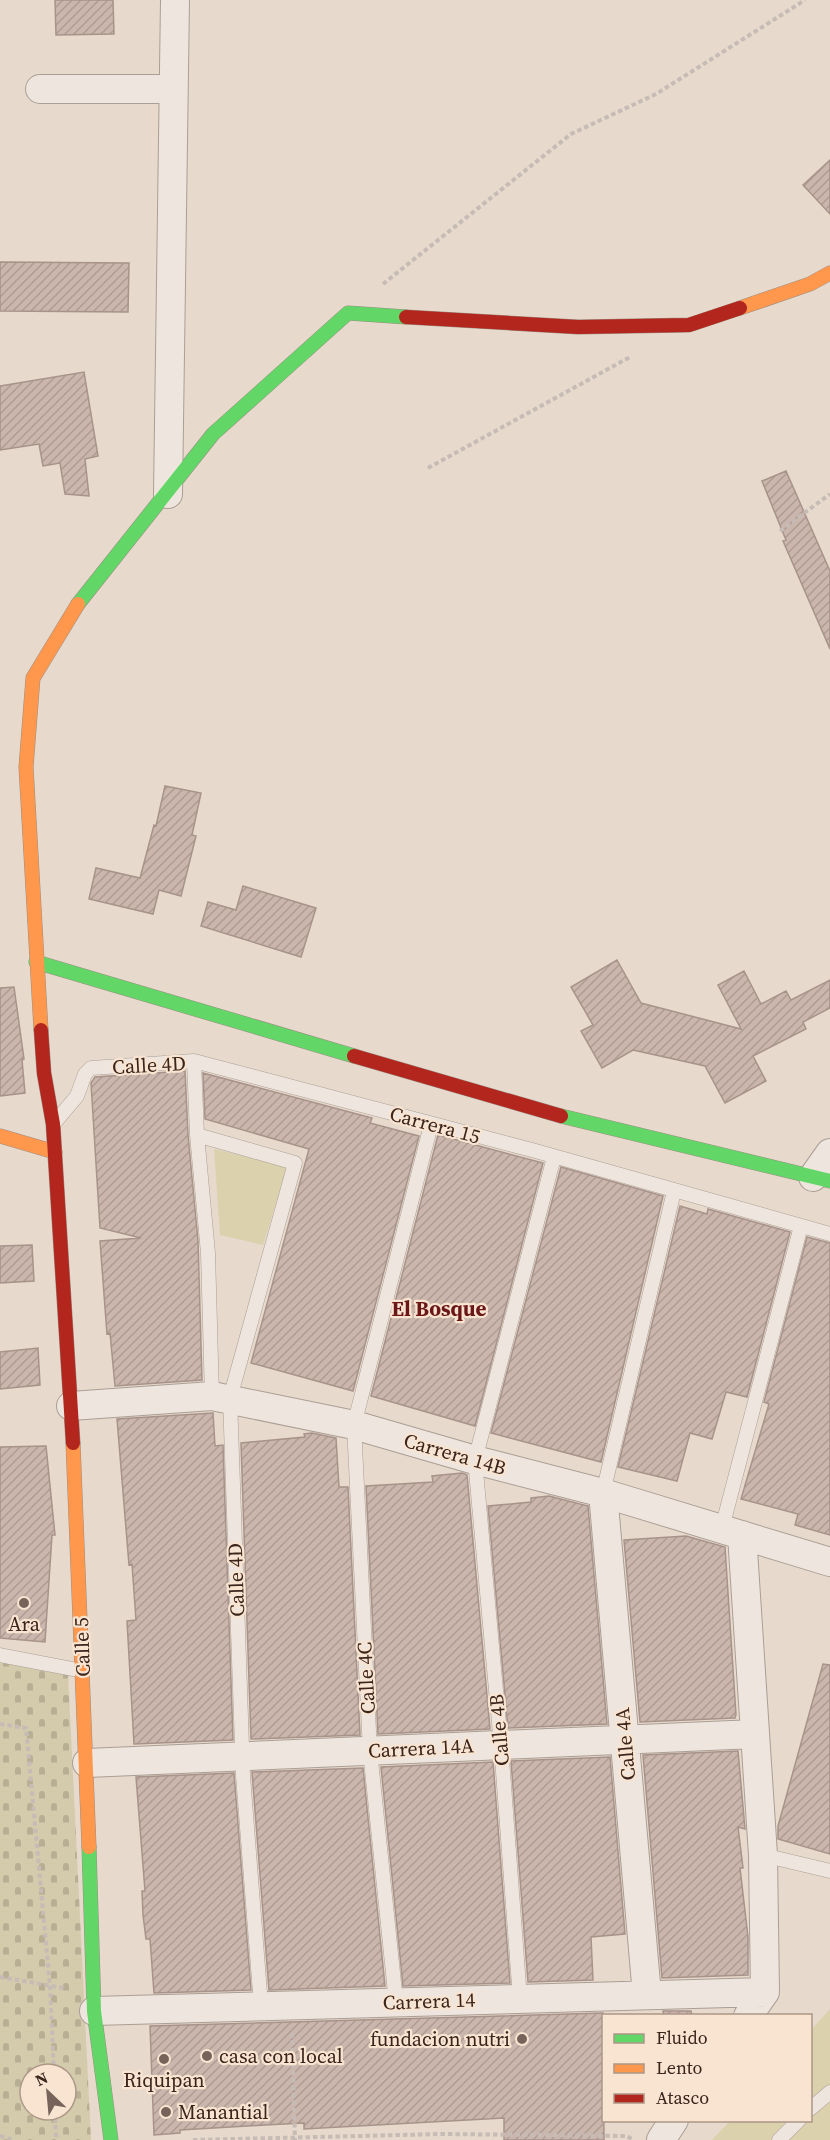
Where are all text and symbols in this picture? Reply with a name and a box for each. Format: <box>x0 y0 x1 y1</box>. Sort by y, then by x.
street label: Calle 4D <box>111 1049 187 1081</box>
street label: Carrera 15 <box>387 1099 483 1151</box>
district label: El Bosque <box>392 1294 486 1323</box>
street label: Carrera 14B <box>401 1426 509 1482</box>
street label: Calle 4D <box>221 1543 251 1617</box>
marker: Ara <box>17 1596 31 1610</box>
place label: Ara <box>8 1610 41 1638</box>
street label: Calle 5 <box>67 1617 97 1677</box>
street label: Calle 4C <box>350 1641 382 1715</box>
street label: Calle 4B <box>482 1693 516 1767</box>
street label: Calle 4A <box>608 1706 642 1782</box>
street label: Carrera 14A <box>367 1731 475 1765</box>
street label: Carrera 14 <box>382 1985 476 2017</box>
legend <box>602 2014 812 2122</box>
place label: fundacion nutri <box>370 2025 510 2053</box>
text: Fluido <box>656 2025 708 2050</box>
marker: fundacion nutri <box>515 2032 529 2046</box>
place label: casa con local <box>219 2042 343 2070</box>
marker: casa con local <box>200 2049 214 2063</box>
marker: Riquipan <box>157 2052 171 2066</box>
text: Lento <box>656 2055 703 2080</box>
north arrow <box>18 2062 78 2122</box>
text: N <box>31 2066 52 2091</box>
place label: Riquipan <box>123 2066 205 2094</box>
text: Atasco <box>656 2085 709 2110</box>
place label: Manantial <box>178 2098 269 2126</box>
marker: Manantial <box>159 2105 173 2119</box>

